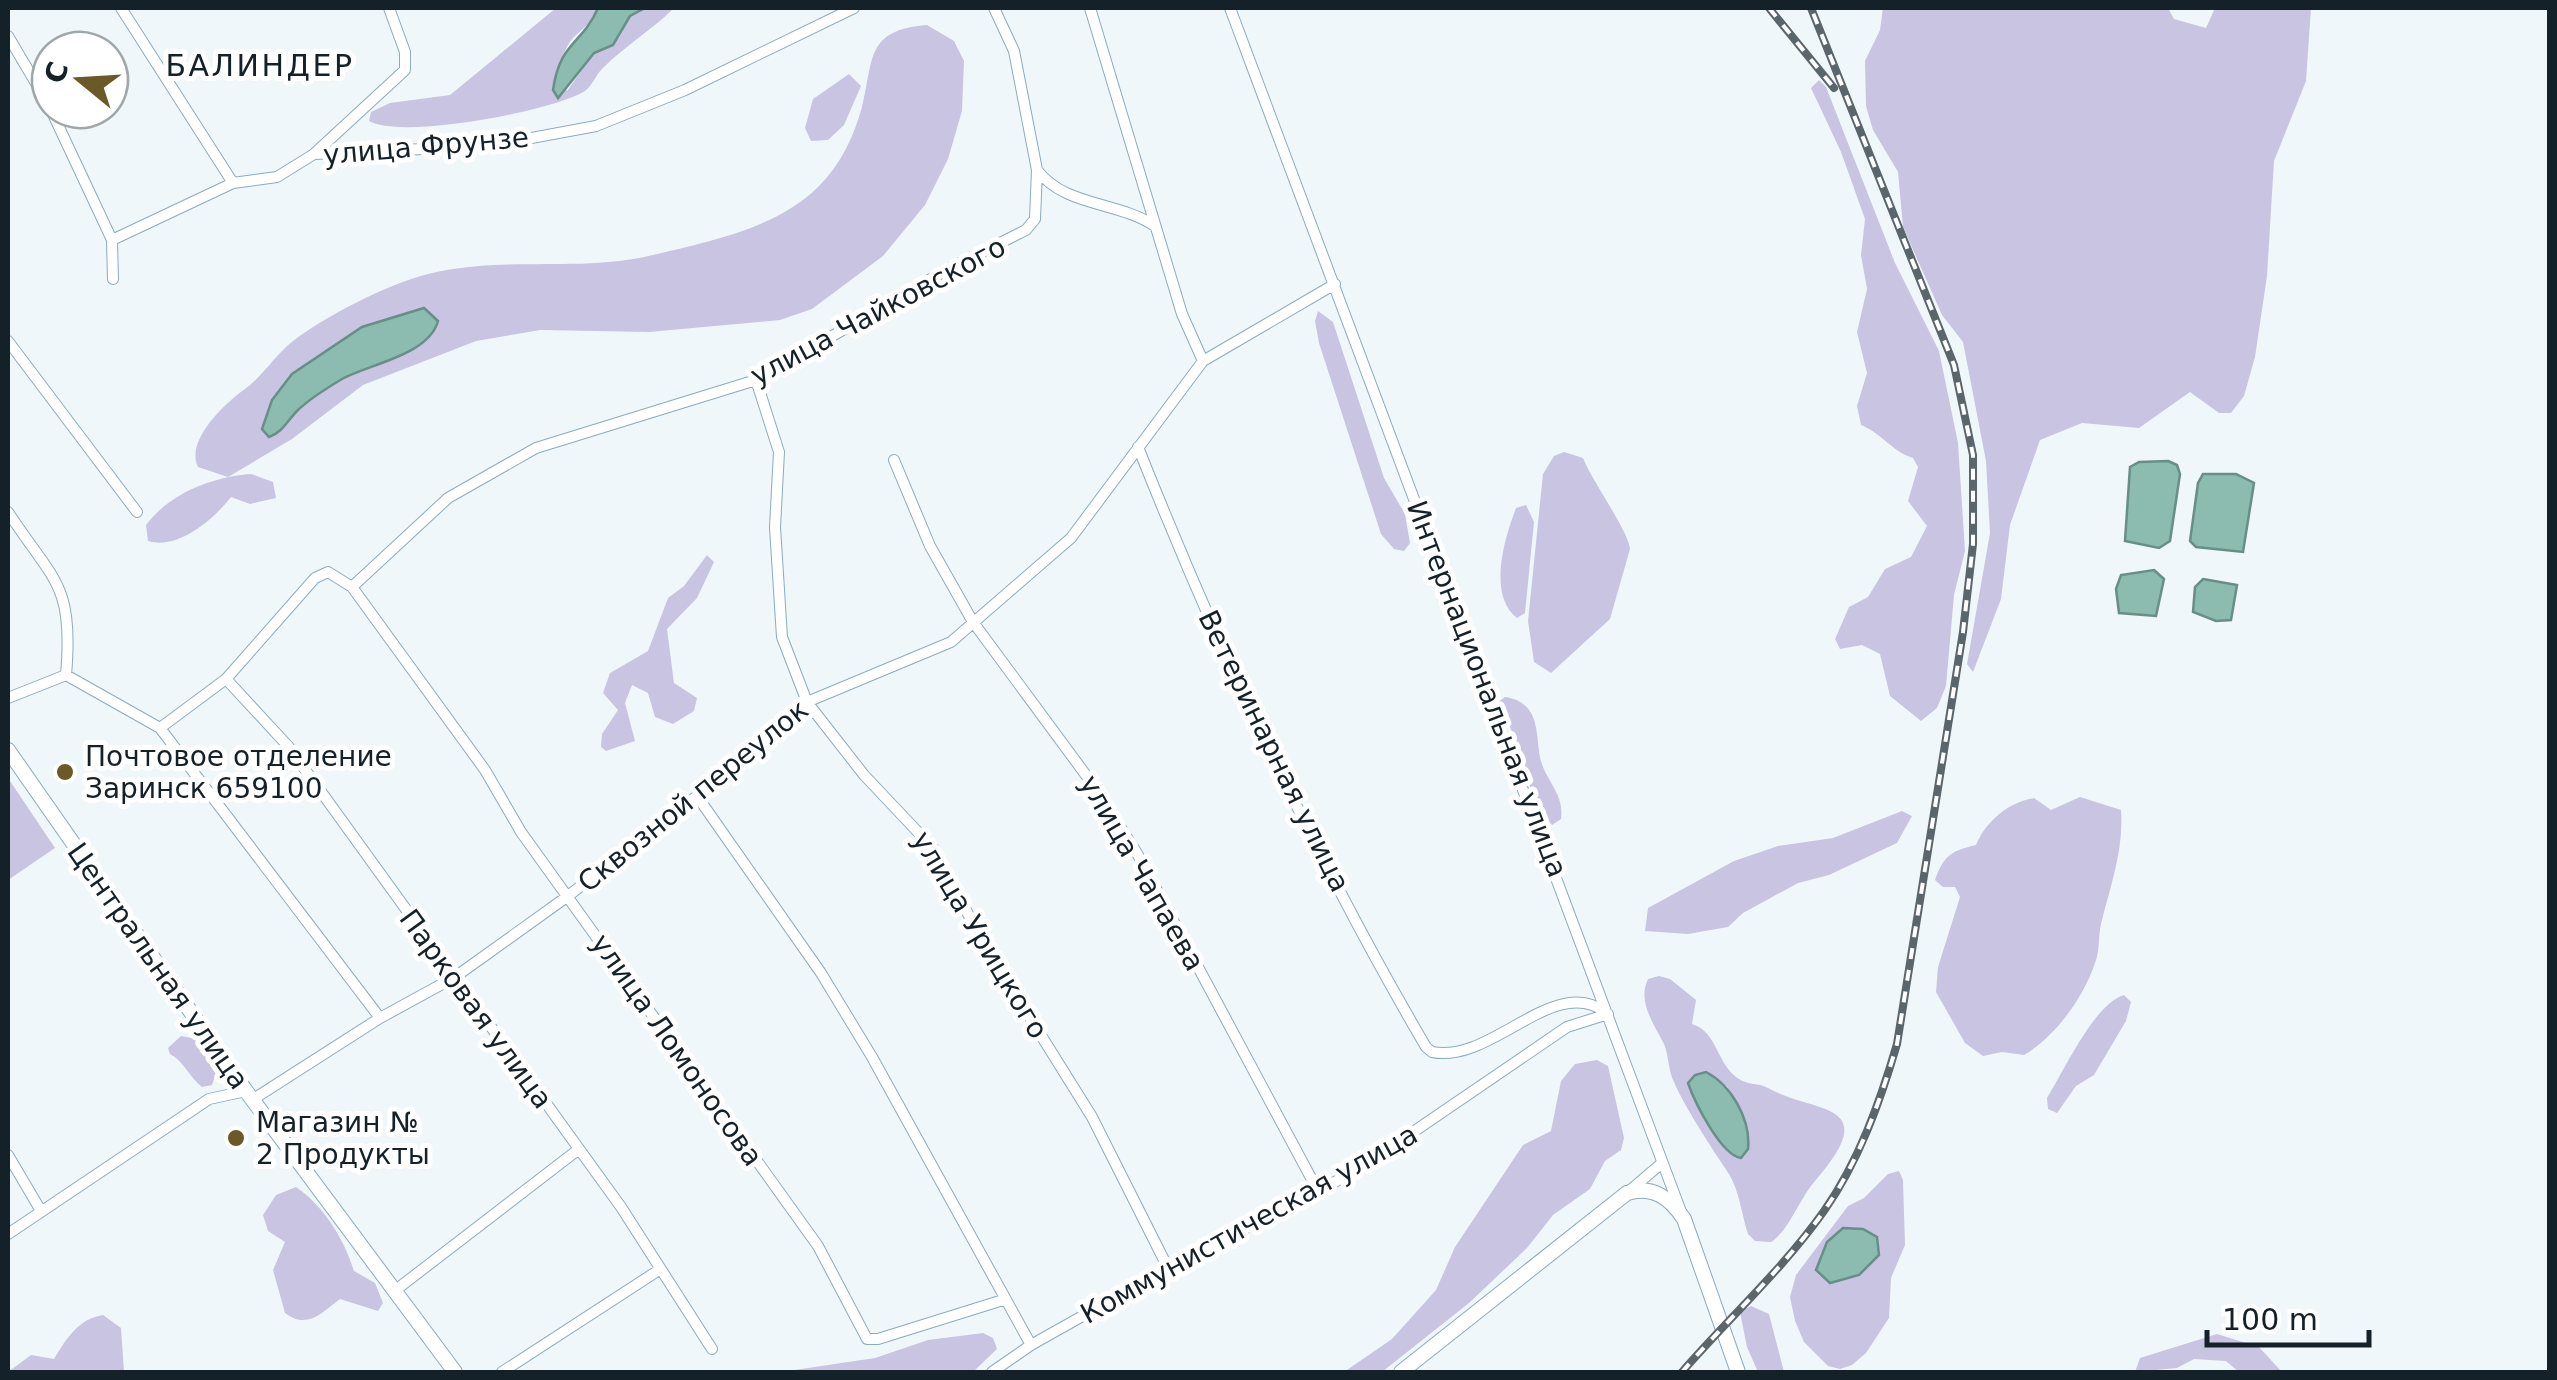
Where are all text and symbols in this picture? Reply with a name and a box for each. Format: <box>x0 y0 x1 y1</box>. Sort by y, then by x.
north arrow <box>30 30 130 130</box>
district label: БАЛИНДЕР <box>165 48 355 83</box>
text: С <box>38 58 76 87</box>
street label: улица Фрунзе <box>322 121 530 171</box>
street label: улица Чайковского <box>745 230 1011 392</box>
street label: Интернациональная улица <box>1400 496 1574 882</box>
street label: Ветеринарная улица <box>1191 605 1357 897</box>
street label: Сквозной переулок <box>571 693 815 899</box>
place label: Почтовое отделение Заринск 659100 <box>85 740 392 805</box>
marker: Почтовое отделение Заринск 659100 <box>54 761 76 783</box>
street label: улица Чапаева <box>1073 769 1211 977</box>
street label: улица Урицкого <box>905 825 1055 1045</box>
street label: Центральная улица <box>60 837 256 1095</box>
street label: Парковая улица <box>393 903 559 1115</box>
street label: улица Ломоносова <box>584 928 770 1172</box>
place label: Магазин № 2 Продукты <box>256 1106 430 1171</box>
street label: Коммунистическая улица <box>1075 1117 1423 1331</box>
marker: Магазин № 2 Продукты <box>225 1127 247 1149</box>
scale bar <box>2207 1285 2370 1347</box>
text: 100 m <box>2222 1302 2318 1337</box>

